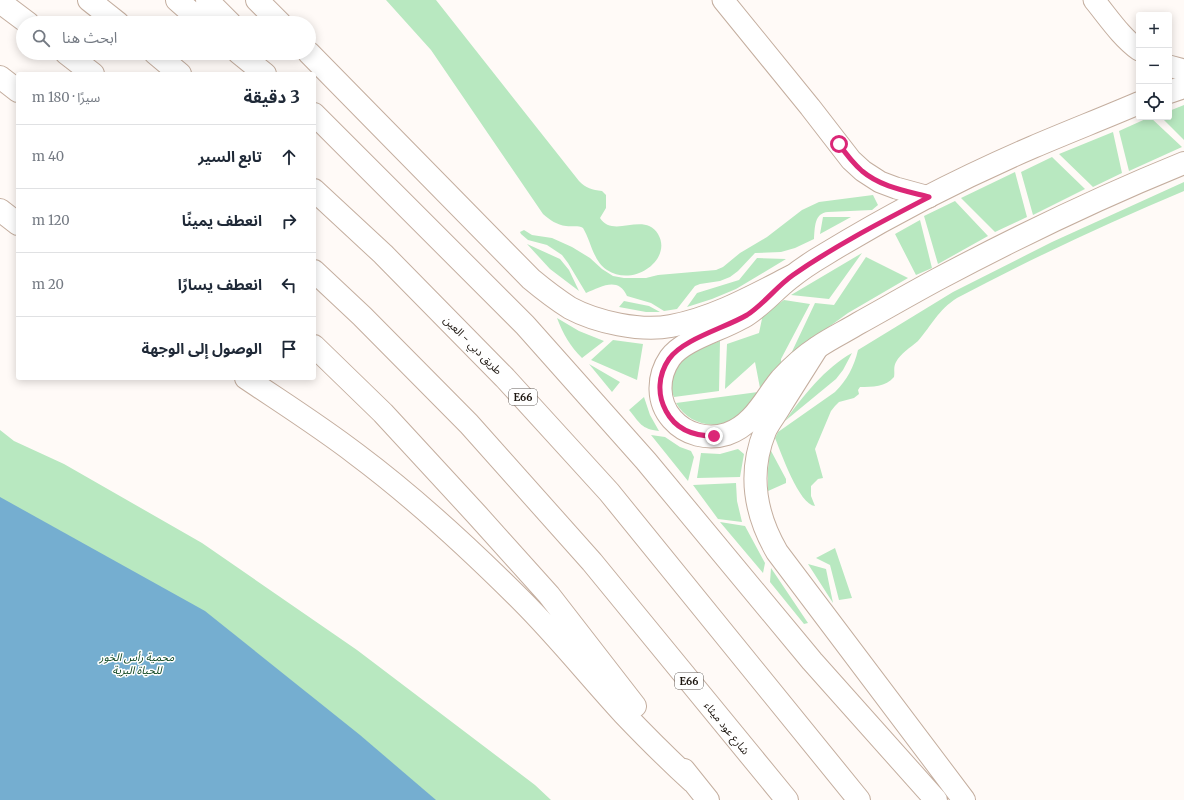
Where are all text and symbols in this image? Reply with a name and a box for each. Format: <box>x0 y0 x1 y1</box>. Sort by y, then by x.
map controls <box>1136 12 1172 120</box>
button: + <box>1136 12 1172 48</box>
search box <box>16 16 316 60</box>
icon: search <box>30 27 52 49</box>
text: ابحث هنا <box>62 28 117 47</box>
button: − <box>1136 48 1172 84</box>
button: locate <box>1136 84 1172 120</box>
text: 3 دقيقة <box>243 86 300 108</box>
text: سيرًا · 180 m <box>32 89 100 106</box>
route start <box>830 135 848 153</box>
icon: ahead <box>278 146 300 168</box>
text: تابع السير <box>198 147 262 166</box>
text: 40 m <box>32 148 64 165</box>
icon: right <box>278 210 300 232</box>
text: انعطف يمينًا <box>182 211 262 230</box>
text: 120 m <box>32 212 70 229</box>
icon: left <box>278 274 300 296</box>
text: انعطف يسارًا <box>178 275 262 294</box>
text: 20 m <box>32 276 64 293</box>
street label: طريق دبي - العين <box>439 313 505 379</box>
icon: arrive <box>278 338 300 360</box>
text: الوصول إلى الوجهة <box>142 339 262 358</box>
road number: E66 <box>509 389 537 405</box>
route end <box>705 427 723 445</box>
park label: محمية رأس الخور للحياة البرية <box>99 650 175 677</box>
road number: E66 <box>675 673 703 689</box>
street label: شارع عود ميثاء <box>701 699 753 758</box>

